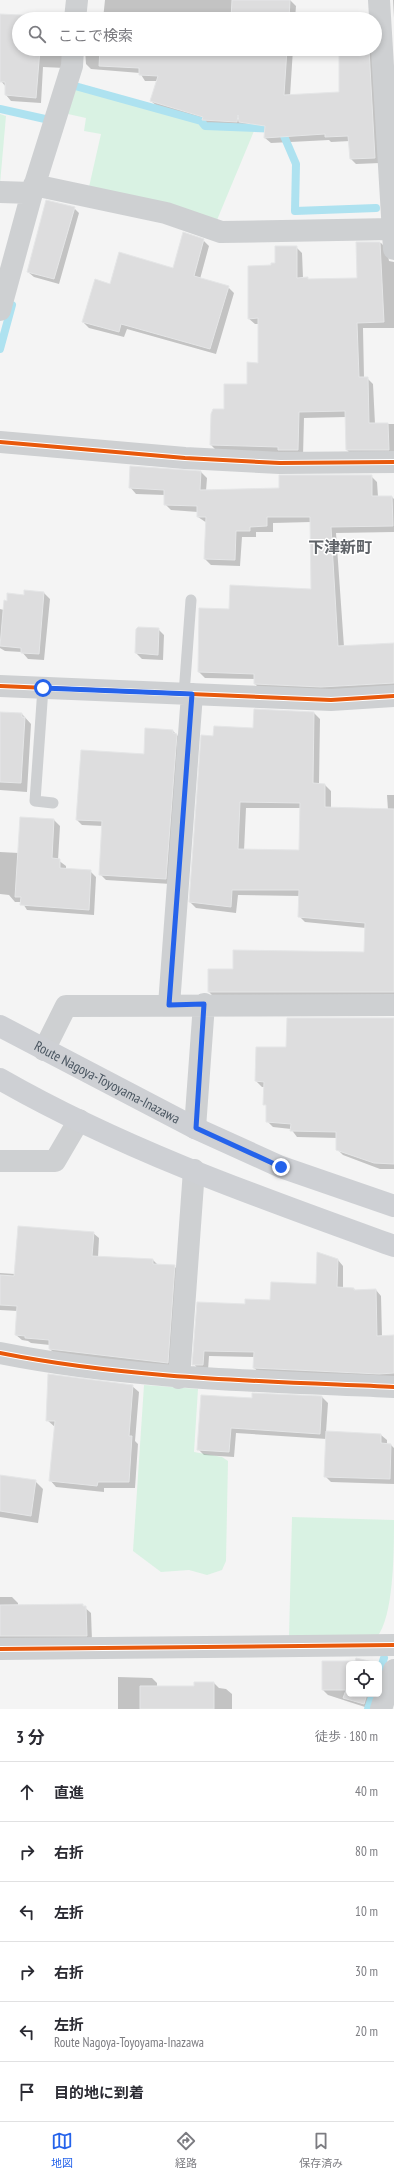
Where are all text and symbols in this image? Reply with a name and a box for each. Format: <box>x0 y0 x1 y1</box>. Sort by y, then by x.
search box <box>12 12 382 56</box>
icon: search <box>26 23 48 45</box>
text: ここで検索 <box>58 26 133 45</box>
district label: 下津新町 <box>308 537 372 557</box>
route start <box>34 679 52 697</box>
street label: Route Nagoya-Toyoyama-Inazawa <box>31 1037 183 1128</box>
route end <box>272 1158 290 1176</box>
map controls <box>346 1661 382 1697</box>
button: locate <box>346 1661 382 1697</box>
text: 3 分 <box>16 1726 45 1748</box>
text: 徒歩 · 180 m <box>315 1728 378 1745</box>
icon: ahead <box>16 1781 38 1803</box>
text: 直進 <box>54 1783 84 1802</box>
text: 40 m <box>355 1783 378 1800</box>
icon: right <box>16 1841 38 1863</box>
text: 右折 <box>54 1843 84 1862</box>
text: 80 m <box>355 1843 378 1860</box>
icon: left <box>16 1901 38 1923</box>
text: 左折 <box>54 1903 84 1922</box>
text: 10 m <box>355 1903 378 1920</box>
icon: right <box>16 1961 38 1983</box>
text: 右折 <box>54 1963 84 1982</box>
text: 30 m <box>355 1963 378 1980</box>
text: 左折 <box>54 2015 84 2034</box>
icon: left <box>16 2021 38 2043</box>
text: 20 m <box>355 2023 378 2040</box>
text: Route Nagoya-Toyoyama-Inazawa <box>54 2034 204 2051</box>
icon: arrive <box>16 2081 38 2103</box>
text: 目的地に到着 <box>54 2083 144 2102</box>
tab: 地図 <box>51 2130 73 2170</box>
tab: 経路 <box>175 2130 197 2170</box>
tab: 保存済み <box>299 2130 343 2170</box>

